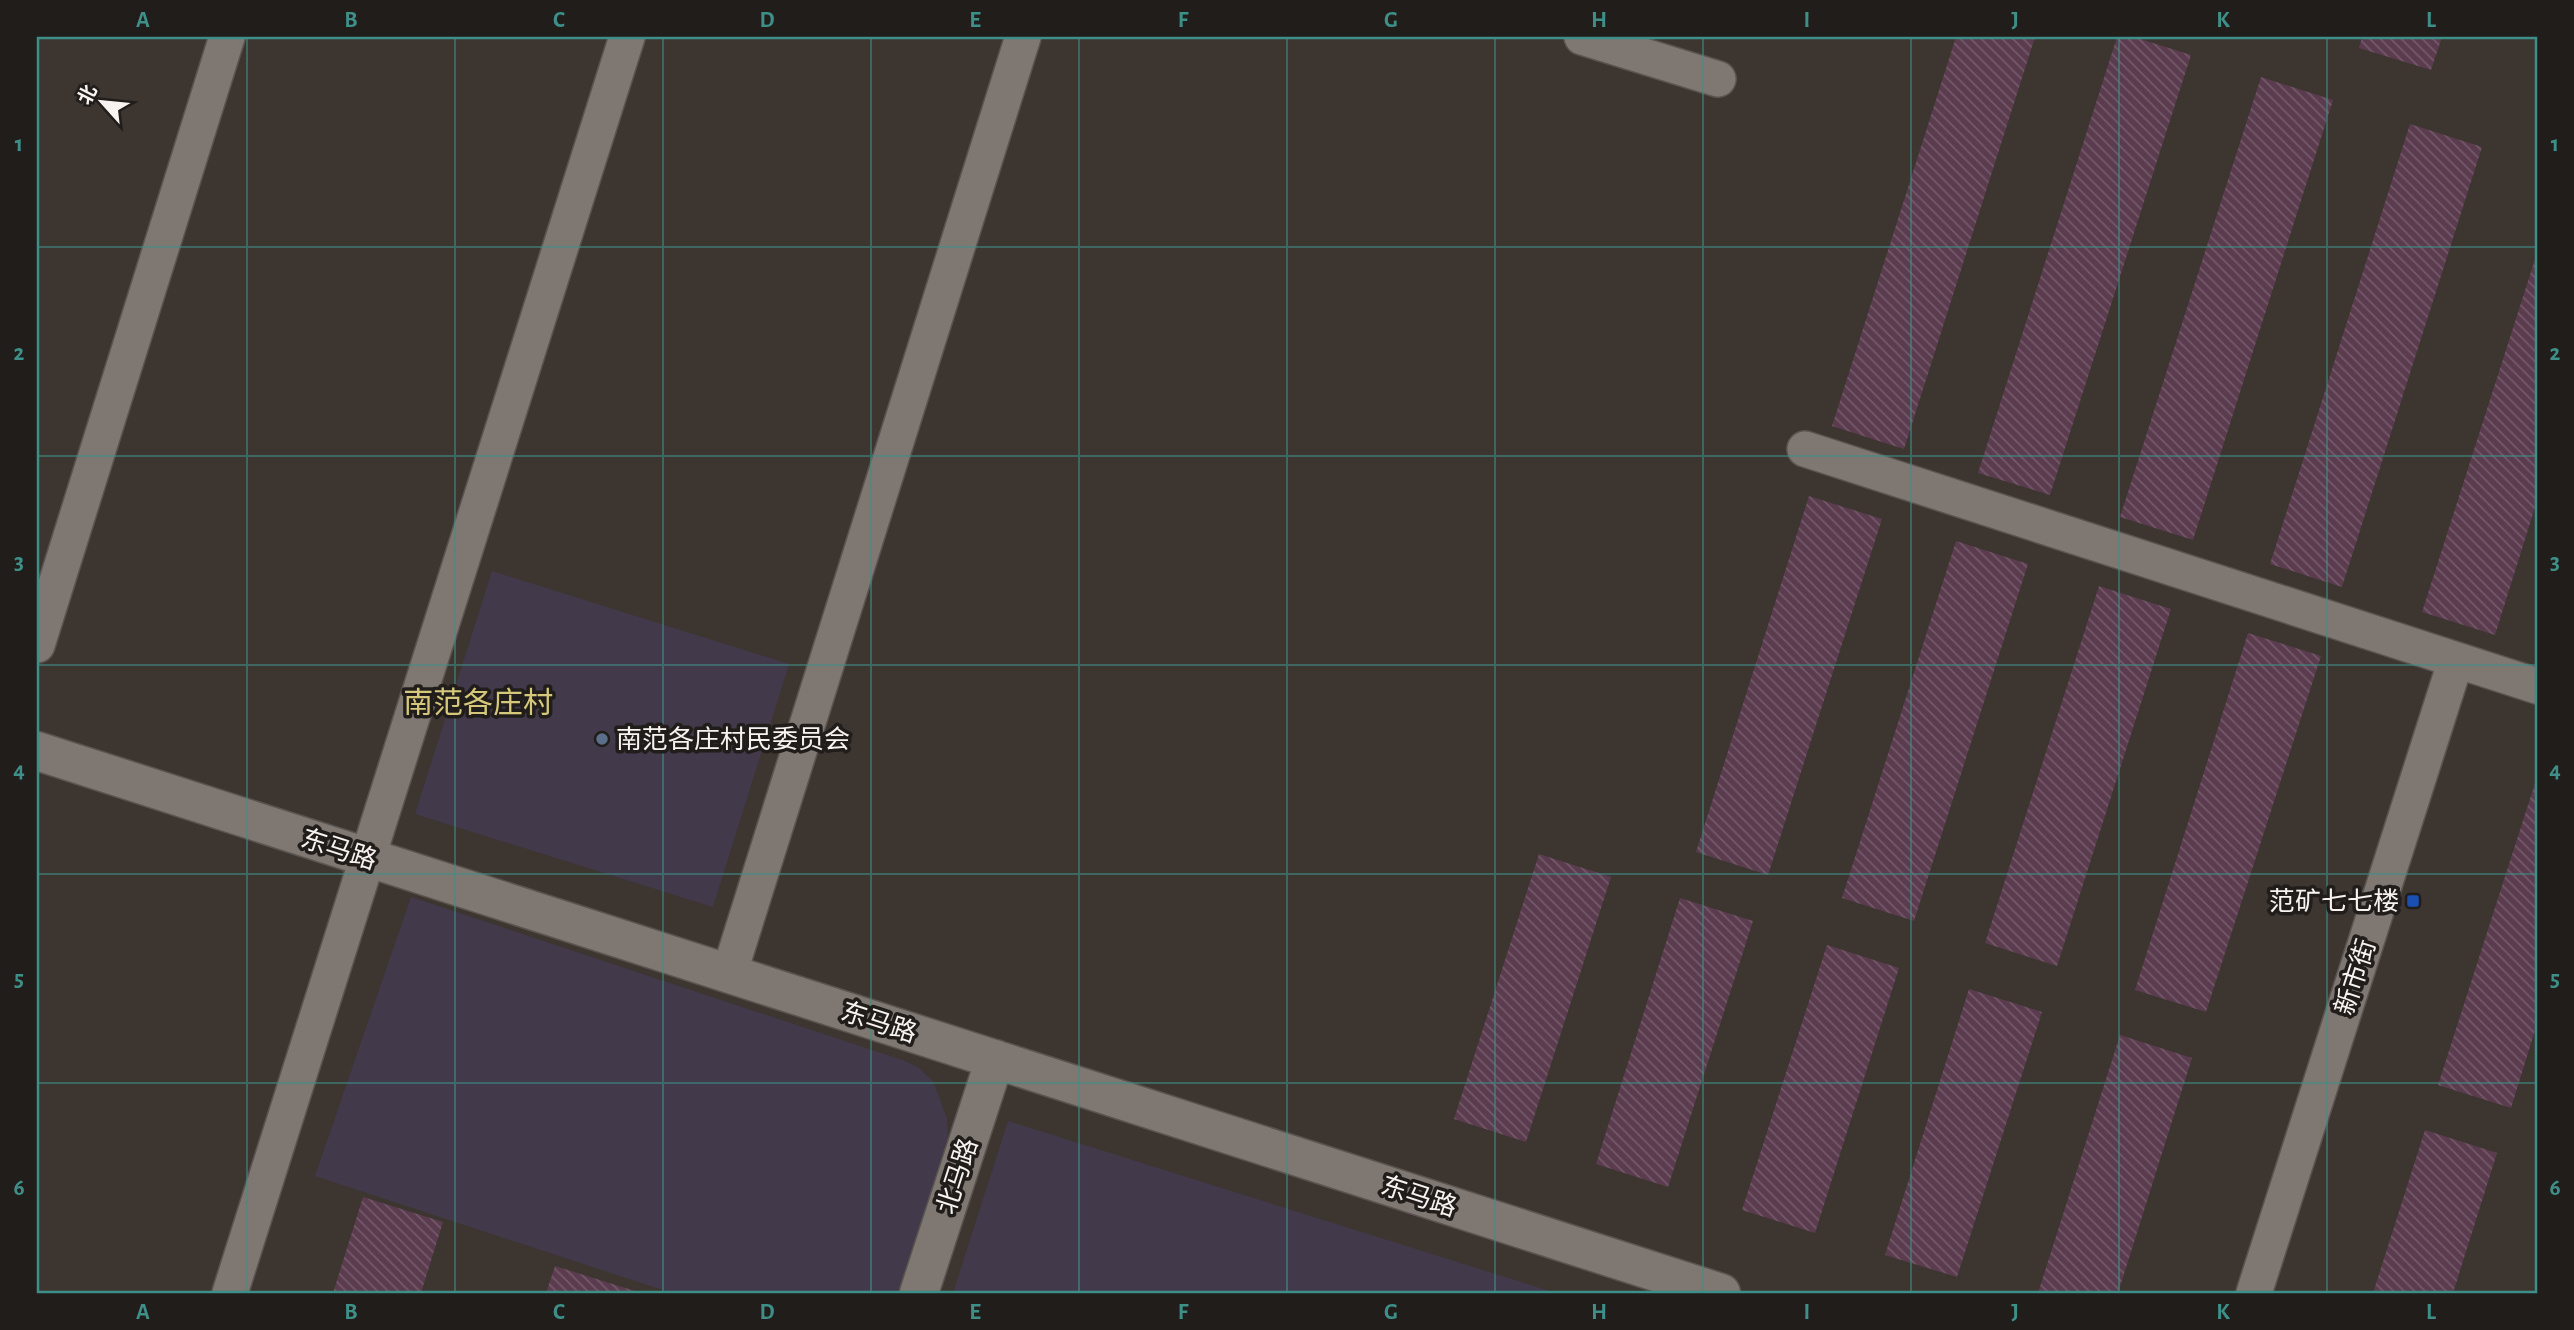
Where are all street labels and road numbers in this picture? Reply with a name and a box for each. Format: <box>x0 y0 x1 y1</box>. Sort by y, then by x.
street label: 东马路 <box>298 825 380 874</box>
street label: 新市街 <box>2330 936 2380 1018</box>
street label: 东马路 <box>838 998 920 1047</box>
street label: 北马路 <box>933 1135 982 1217</box>
street label: 东马路 <box>1378 1172 1460 1221</box>

